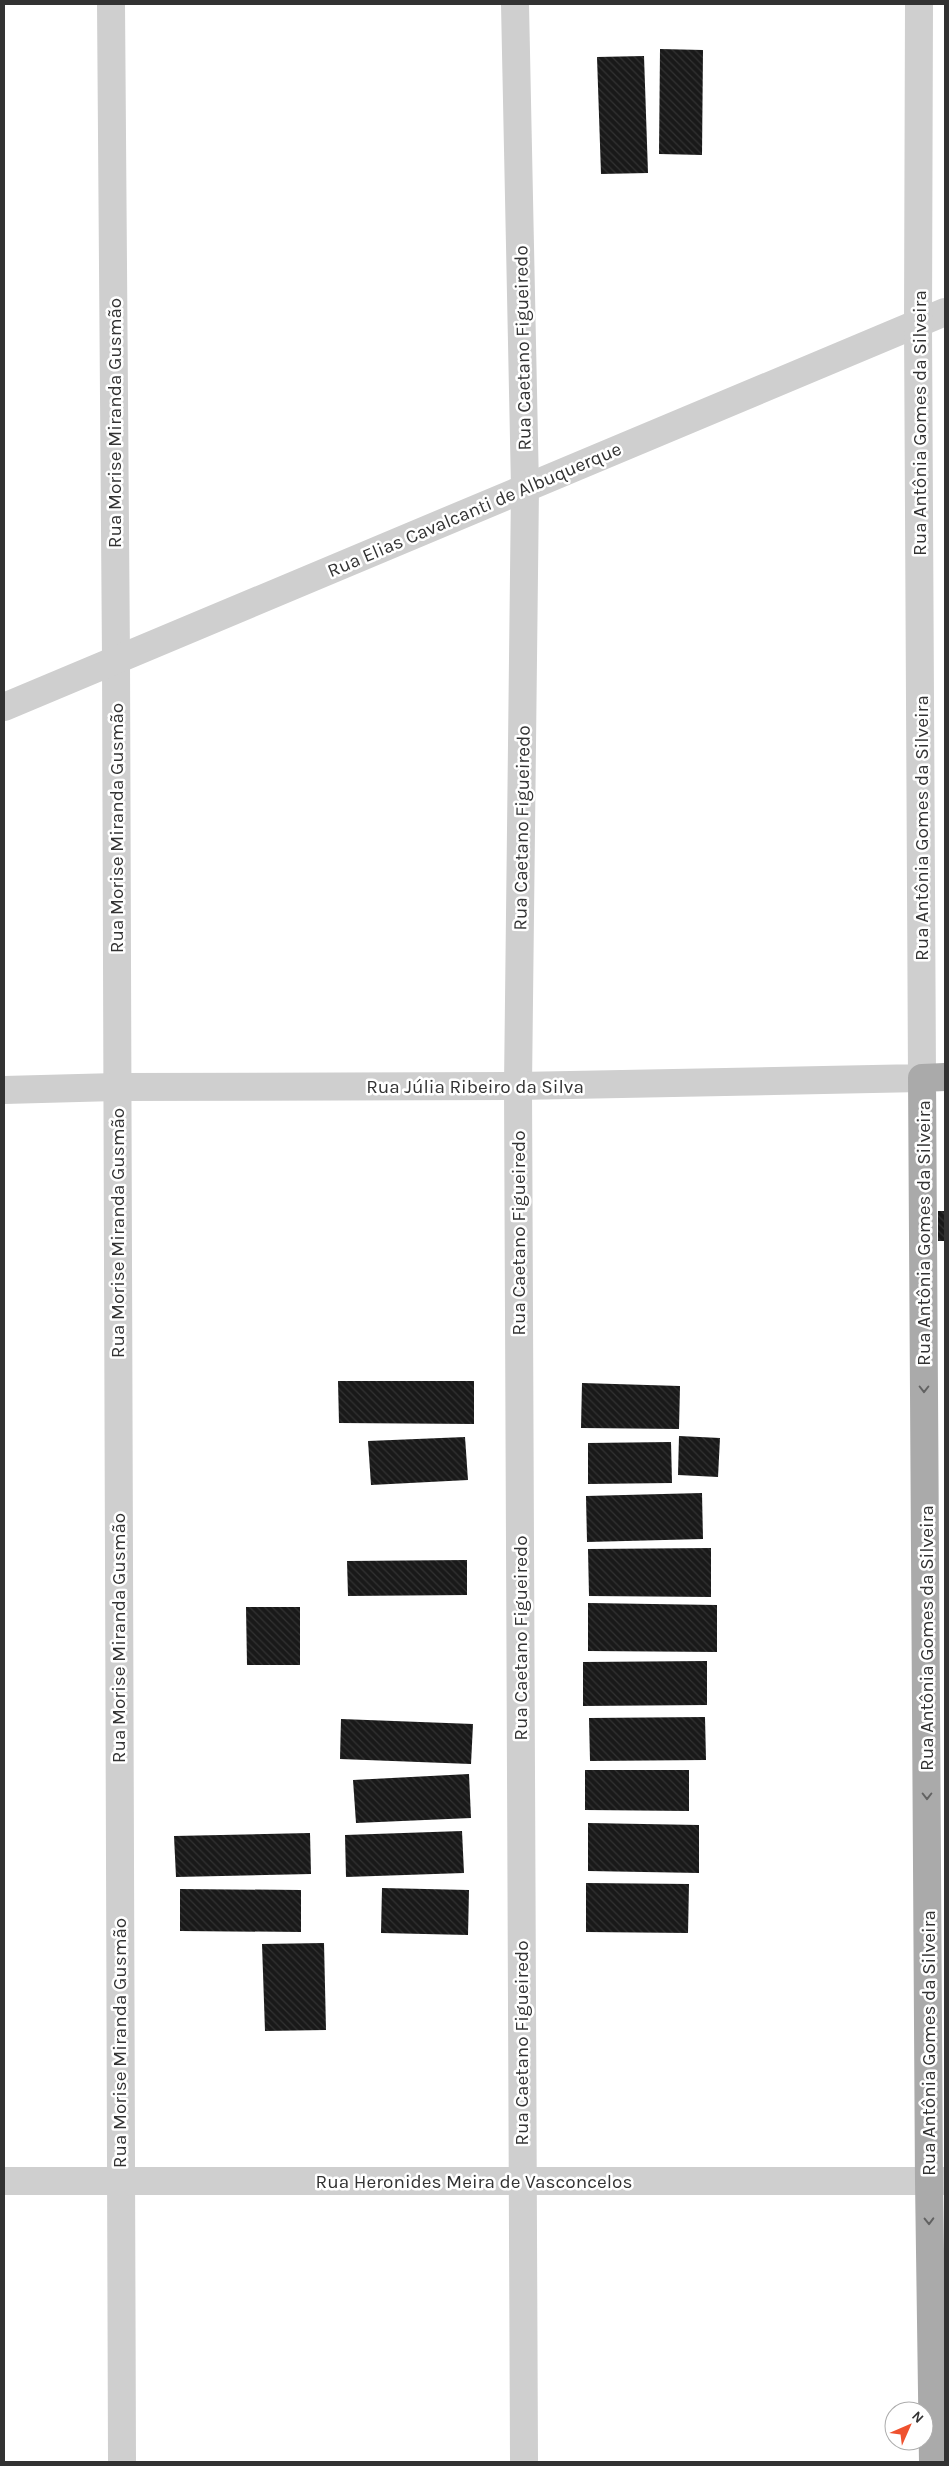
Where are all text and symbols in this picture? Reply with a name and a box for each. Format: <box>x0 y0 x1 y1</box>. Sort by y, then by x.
street label: Rua Caetano Figueiredo <box>510 245 536 451</box>
street label: Rua Antônia Gomes da Silveira <box>909 290 931 556</box>
street label: Rua Morise Miranda Gusmão <box>104 298 126 548</box>
street label: Rua Elias Cavalcanti de Albuquerque <box>324 438 625 582</box>
street label: Rua Antônia Gomes da Silveira <box>911 695 933 961</box>
street label: Rua Morise Miranda Gusmão <box>106 703 128 953</box>
street label: Rua Caetano Figueiredo <box>509 725 535 931</box>
street label: Rua Júlia Ribeiro da Silva <box>366 1076 584 1098</box>
street label: Rua Antônia Gomes da Silveira <box>913 1100 935 1366</box>
street label: Rua Morise Miranda Gusmão <box>107 1108 129 1358</box>
street label: Rua Caetano Figueiredo <box>508 1130 530 1336</box>
one-way arrow <box>919 1386 929 1393</box>
street label: Rua Antônia Gomes da Silveira <box>916 1505 938 1771</box>
street label: Rua Morise Miranda Gusmão <box>108 1513 130 1763</box>
street label: Rua Caetano Figueiredo <box>510 1535 532 1741</box>
one-way arrow <box>922 1793 932 1801</box>
street label: Rua Antônia Gomes da Silveira <box>918 1910 940 2176</box>
street label: Rua Morise Miranda Gusmão <box>109 1918 131 2168</box>
street label: Rua Caetano Figueiredo <box>511 1940 533 2146</box>
street label: Rua Heronides Meira de Vasconcelos <box>316 2171 632 2193</box>
one-way arrow <box>924 2218 934 2226</box>
north arrow <box>884 2401 934 2451</box>
text: N <box>908 2408 927 2427</box>

